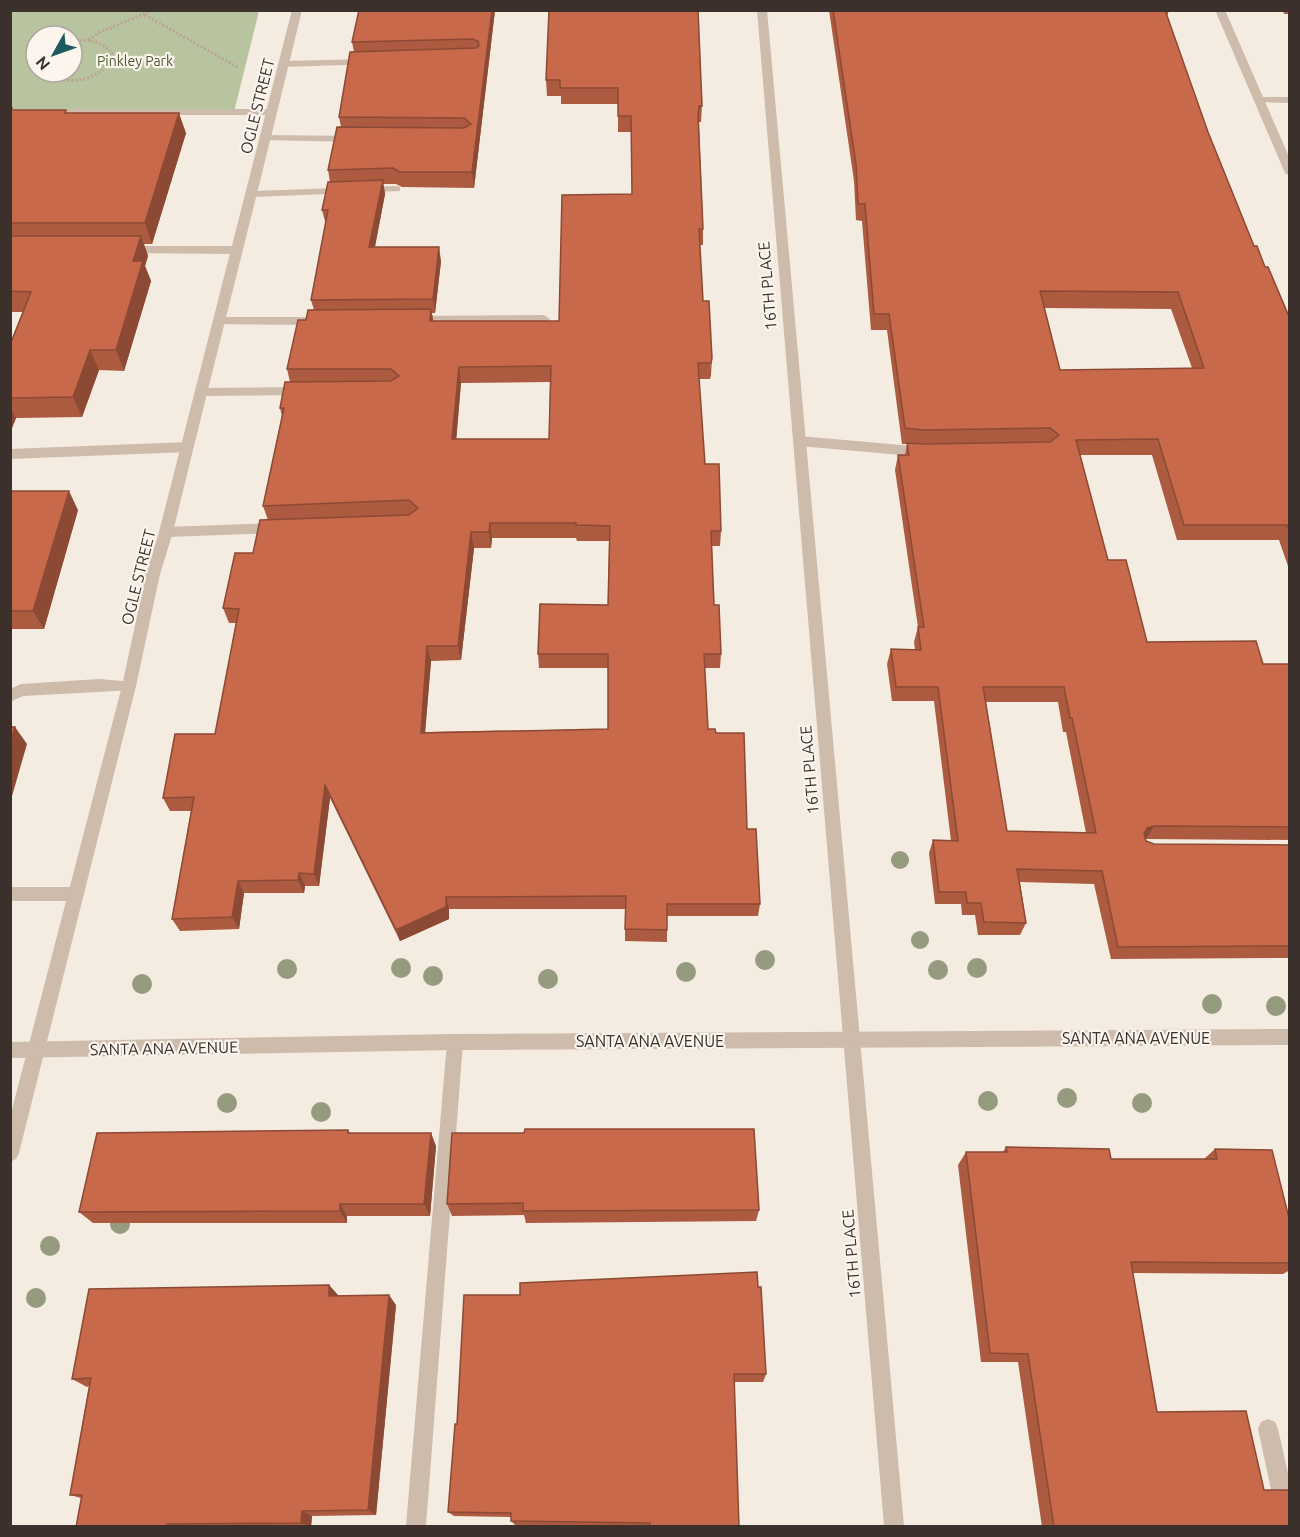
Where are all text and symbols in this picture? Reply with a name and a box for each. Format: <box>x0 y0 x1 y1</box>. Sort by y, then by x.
north arrow <box>24 24 84 84</box>
text: N <box>32 53 53 74</box>
park label: Pinkley Park <box>97 53 173 69</box>
street label: OGLE STREET <box>236 56 278 156</box>
street label: 16TH PLACE <box>754 241 780 331</box>
street label: OGLE STREET <box>117 527 159 627</box>
street label: 16TH PLACE <box>796 725 822 815</box>
street label: SANTA ANA AVENUE <box>1062 1029 1210 1047</box>
street label: SANTA ANA AVENUE <box>576 1032 724 1050</box>
street label: SANTA ANA AVENUE <box>90 1038 238 1058</box>
street label: 16TH PLACE <box>838 1209 864 1299</box>

